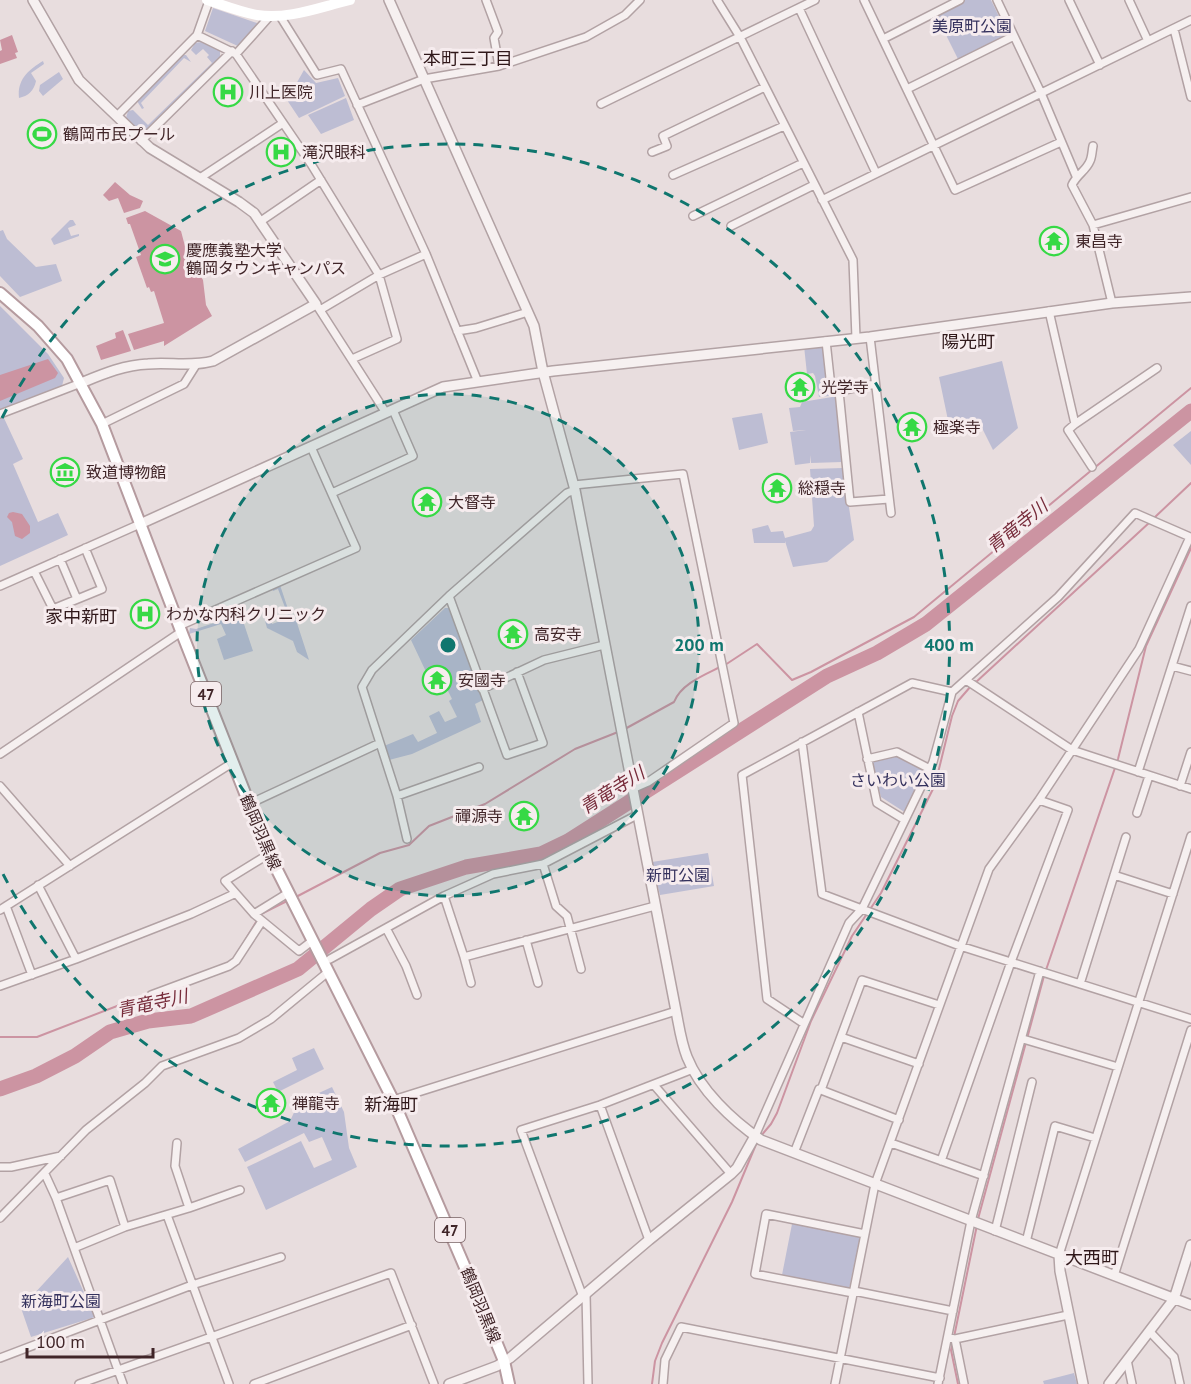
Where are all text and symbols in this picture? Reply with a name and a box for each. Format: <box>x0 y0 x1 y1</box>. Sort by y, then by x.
park label: 美原町公園 <box>932 16 1012 36</box>
district label: 本町三丁目 <box>423 47 513 70</box>
hospital icon: 川上医院 <box>212 76 244 108</box>
place label: 川上医院 <box>249 82 313 102</box>
sports icon: 鶴岡市民プール <box>26 118 58 150</box>
place label: 鶴岡市民プール <box>63 124 175 144</box>
hospital icon: 滝沢眼科 <box>265 136 297 168</box>
place label: 滝沢眼科 <box>302 142 366 162</box>
temple icon: 東昌寺 <box>1038 225 1070 257</box>
place label: 東昌寺 <box>1075 231 1123 251</box>
place label: 慶應義塾大学 鶴岡タウンキャンパス <box>186 240 346 278</box>
school or university icon: 慶應義塾大学 鶴岡タウンキャンパス <box>149 243 181 275</box>
district label: 陽光町 <box>941 330 995 353</box>
temple icon: 光学寺 <box>784 371 816 403</box>
place label: 光学寺 <box>821 377 869 397</box>
temple icon: 極楽寺 <box>896 411 928 443</box>
place label: 極楽寺 <box>933 417 981 437</box>
museum icon: 致道博物館 <box>49 456 81 488</box>
place label: 致道博物館 <box>86 462 166 482</box>
temple icon: 総穏寺 <box>761 472 793 504</box>
place label: 総穏寺 <box>798 478 846 498</box>
temple icon: 大督寺 <box>411 486 443 518</box>
place label: 大督寺 <box>448 492 496 512</box>
water label: 青竜寺川 <box>982 493 1054 558</box>
hospital icon: わかな内科クリニック <box>129 598 161 630</box>
place label: わかな内科クリニック <box>166 604 326 624</box>
district label: 家中新町 <box>45 605 117 628</box>
temple icon: 高安寺 <box>497 618 529 650</box>
place label: 高安寺 <box>534 624 582 644</box>
text: 200 m <box>674 633 724 656</box>
text: 400 m <box>924 633 974 656</box>
centre of rings <box>438 635 458 655</box>
temple icon: 安國寺 <box>421 664 453 696</box>
place label: 安國寺 <box>458 670 506 690</box>
road number: 47 <box>191 682 221 706</box>
water label: 青竜寺川 <box>575 760 650 819</box>
park label: さいわい公園 <box>850 770 946 790</box>
street label: 鶴岡羽黒線 <box>236 791 286 873</box>
temple icon: 禪源寺 <box>508 800 540 832</box>
place label: 禪源寺 <box>455 806 503 826</box>
park label: 新町公園 <box>646 865 710 885</box>
water label: 青竜寺川 <box>114 984 192 1022</box>
temple icon: 禅龍寺 <box>255 1087 287 1119</box>
place label: 禅龍寺 <box>292 1093 340 1113</box>
district label: 新海町 <box>364 1093 418 1116</box>
road number: 47 <box>435 1218 465 1242</box>
district label: 大西町 <box>1065 1246 1119 1269</box>
street label: 鶴岡羽黒線 <box>457 1264 505 1346</box>
park label: 新海町公園 <box>21 1291 101 1311</box>
scale bar <box>27 1321 153 1359</box>
text: 100 m <box>36 1330 85 1353</box>

